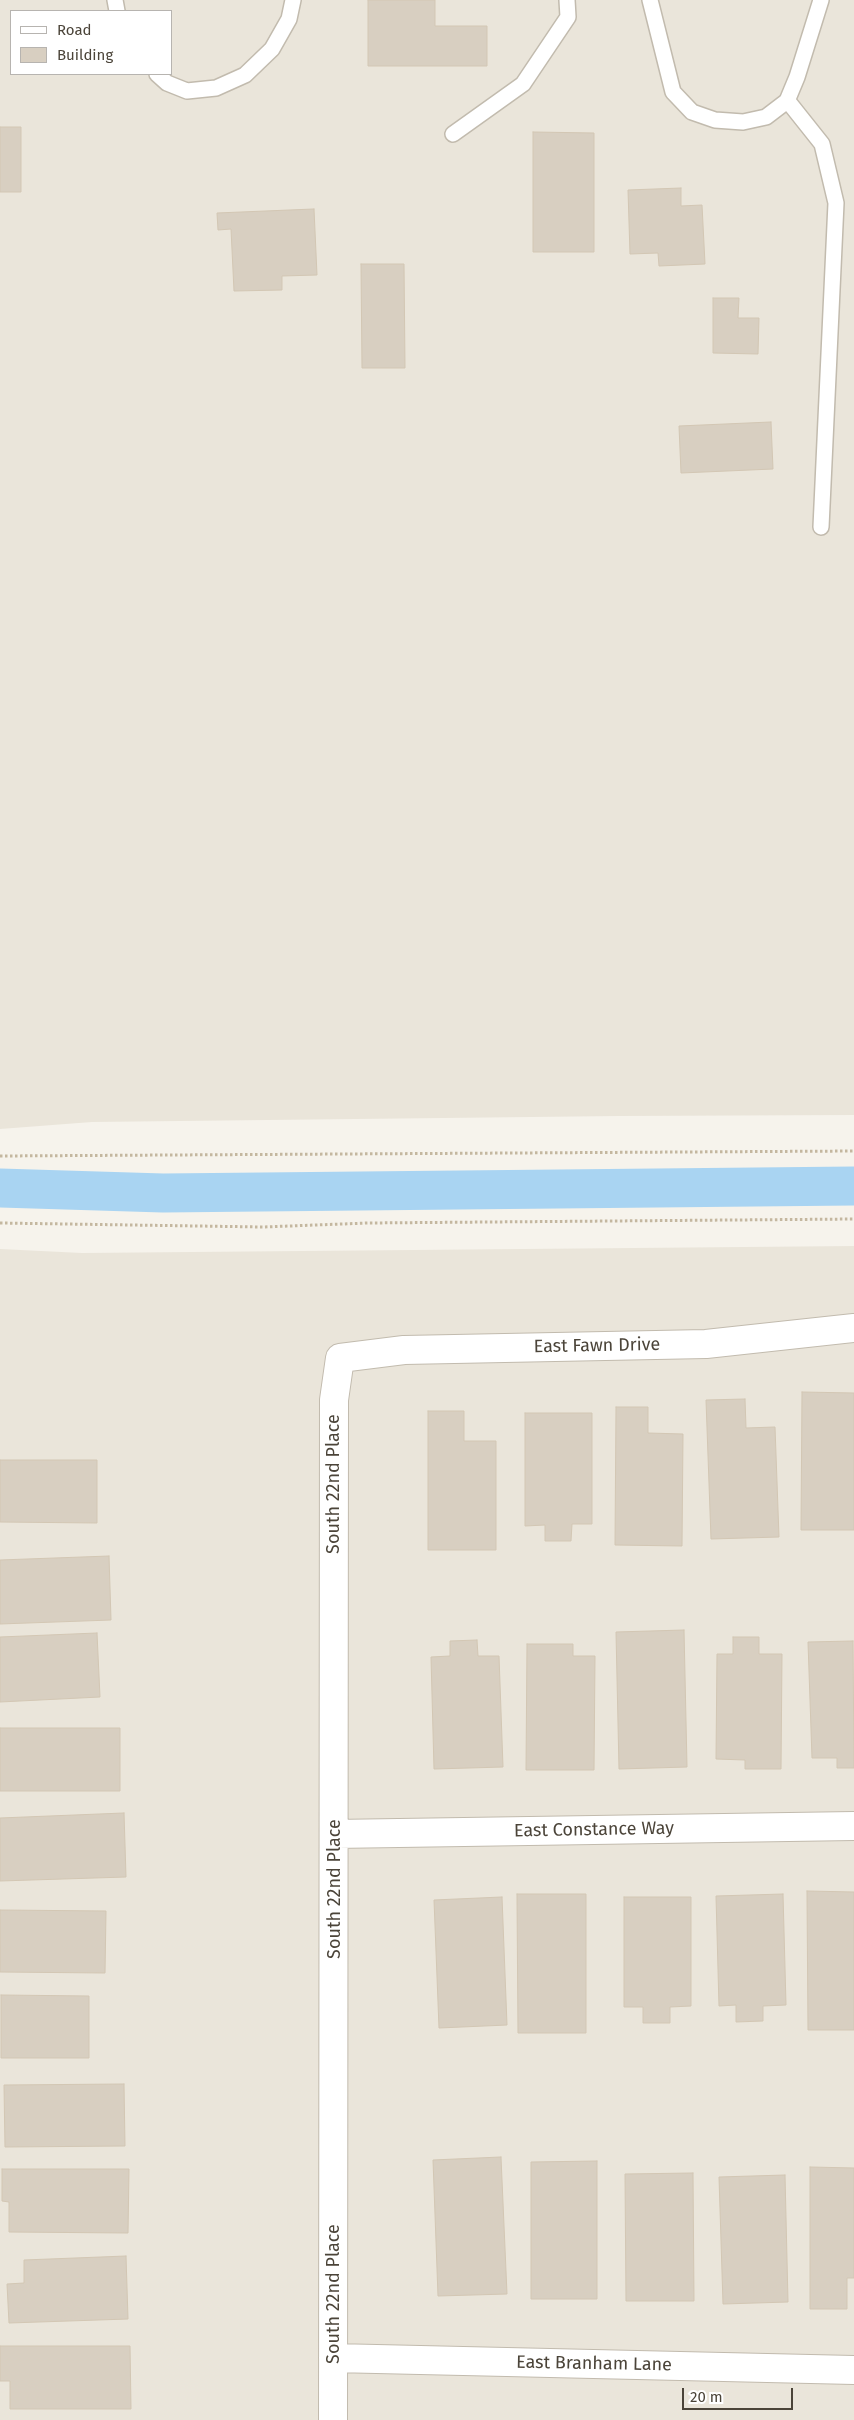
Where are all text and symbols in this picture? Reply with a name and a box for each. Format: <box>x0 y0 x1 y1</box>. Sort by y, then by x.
legend <box>10 10 172 75</box>
text: Road <box>57 21 92 39</box>
text: Building <box>57 46 113 64</box>
street label: East Fawn Drive <box>534 1334 660 1358</box>
street label: South 22nd Place <box>323 1414 345 1554</box>
street label: East Constance Way <box>514 1818 674 1842</box>
street label: South 22nd Place <box>324 1819 346 1959</box>
street label: South 22nd Place <box>323 2224 345 2364</box>
street label: East Branham Lane <box>516 2352 672 2376</box>
scale bar <box>684 2378 795 2410</box>
text: 20 m <box>690 2388 723 2406</box>

